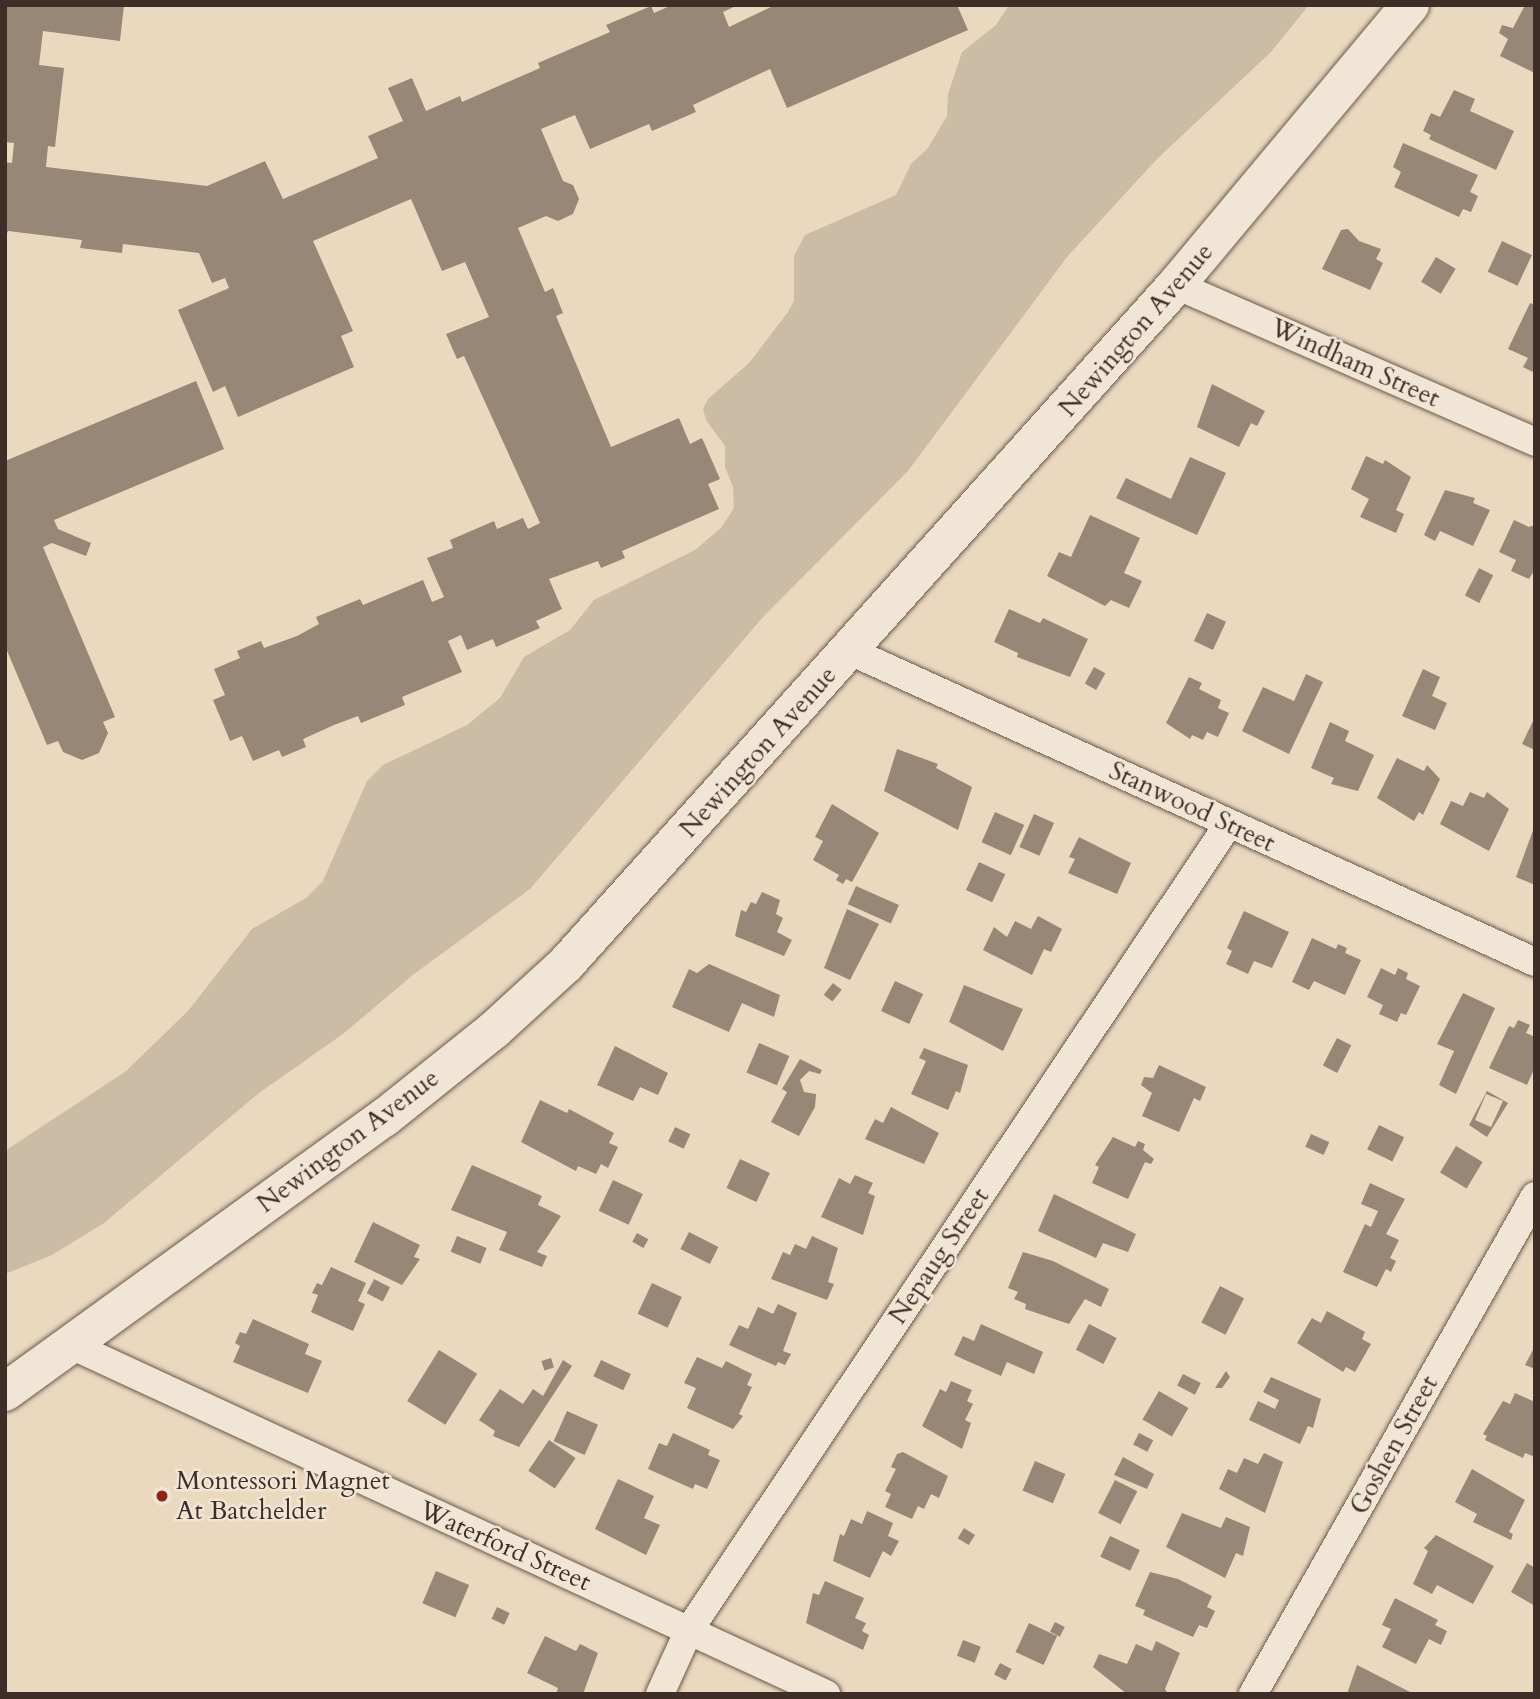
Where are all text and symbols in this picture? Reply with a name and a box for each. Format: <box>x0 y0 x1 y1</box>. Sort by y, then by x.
street label: Newington Avenue <box>1052 237 1220 423</box>
street label: Windham Street <box>1266 312 1444 414</box>
street label: Newington Avenue <box>673 660 843 844</box>
street label: Stanwood Street <box>1104 755 1280 859</box>
street label: Newington Avenue <box>251 1062 445 1220</box>
street label: Nepaug Street <box>882 1182 996 1330</box>
street label: Goshen Street <box>1343 1370 1445 1520</box>
place label: Montessori Magnet At Batchelder <box>176 1465 390 1526</box>
marker: Montessori Magnet At Batchelder <box>154 1488 170 1504</box>
street label: Waterford Street <box>414 1494 596 1598</box>

